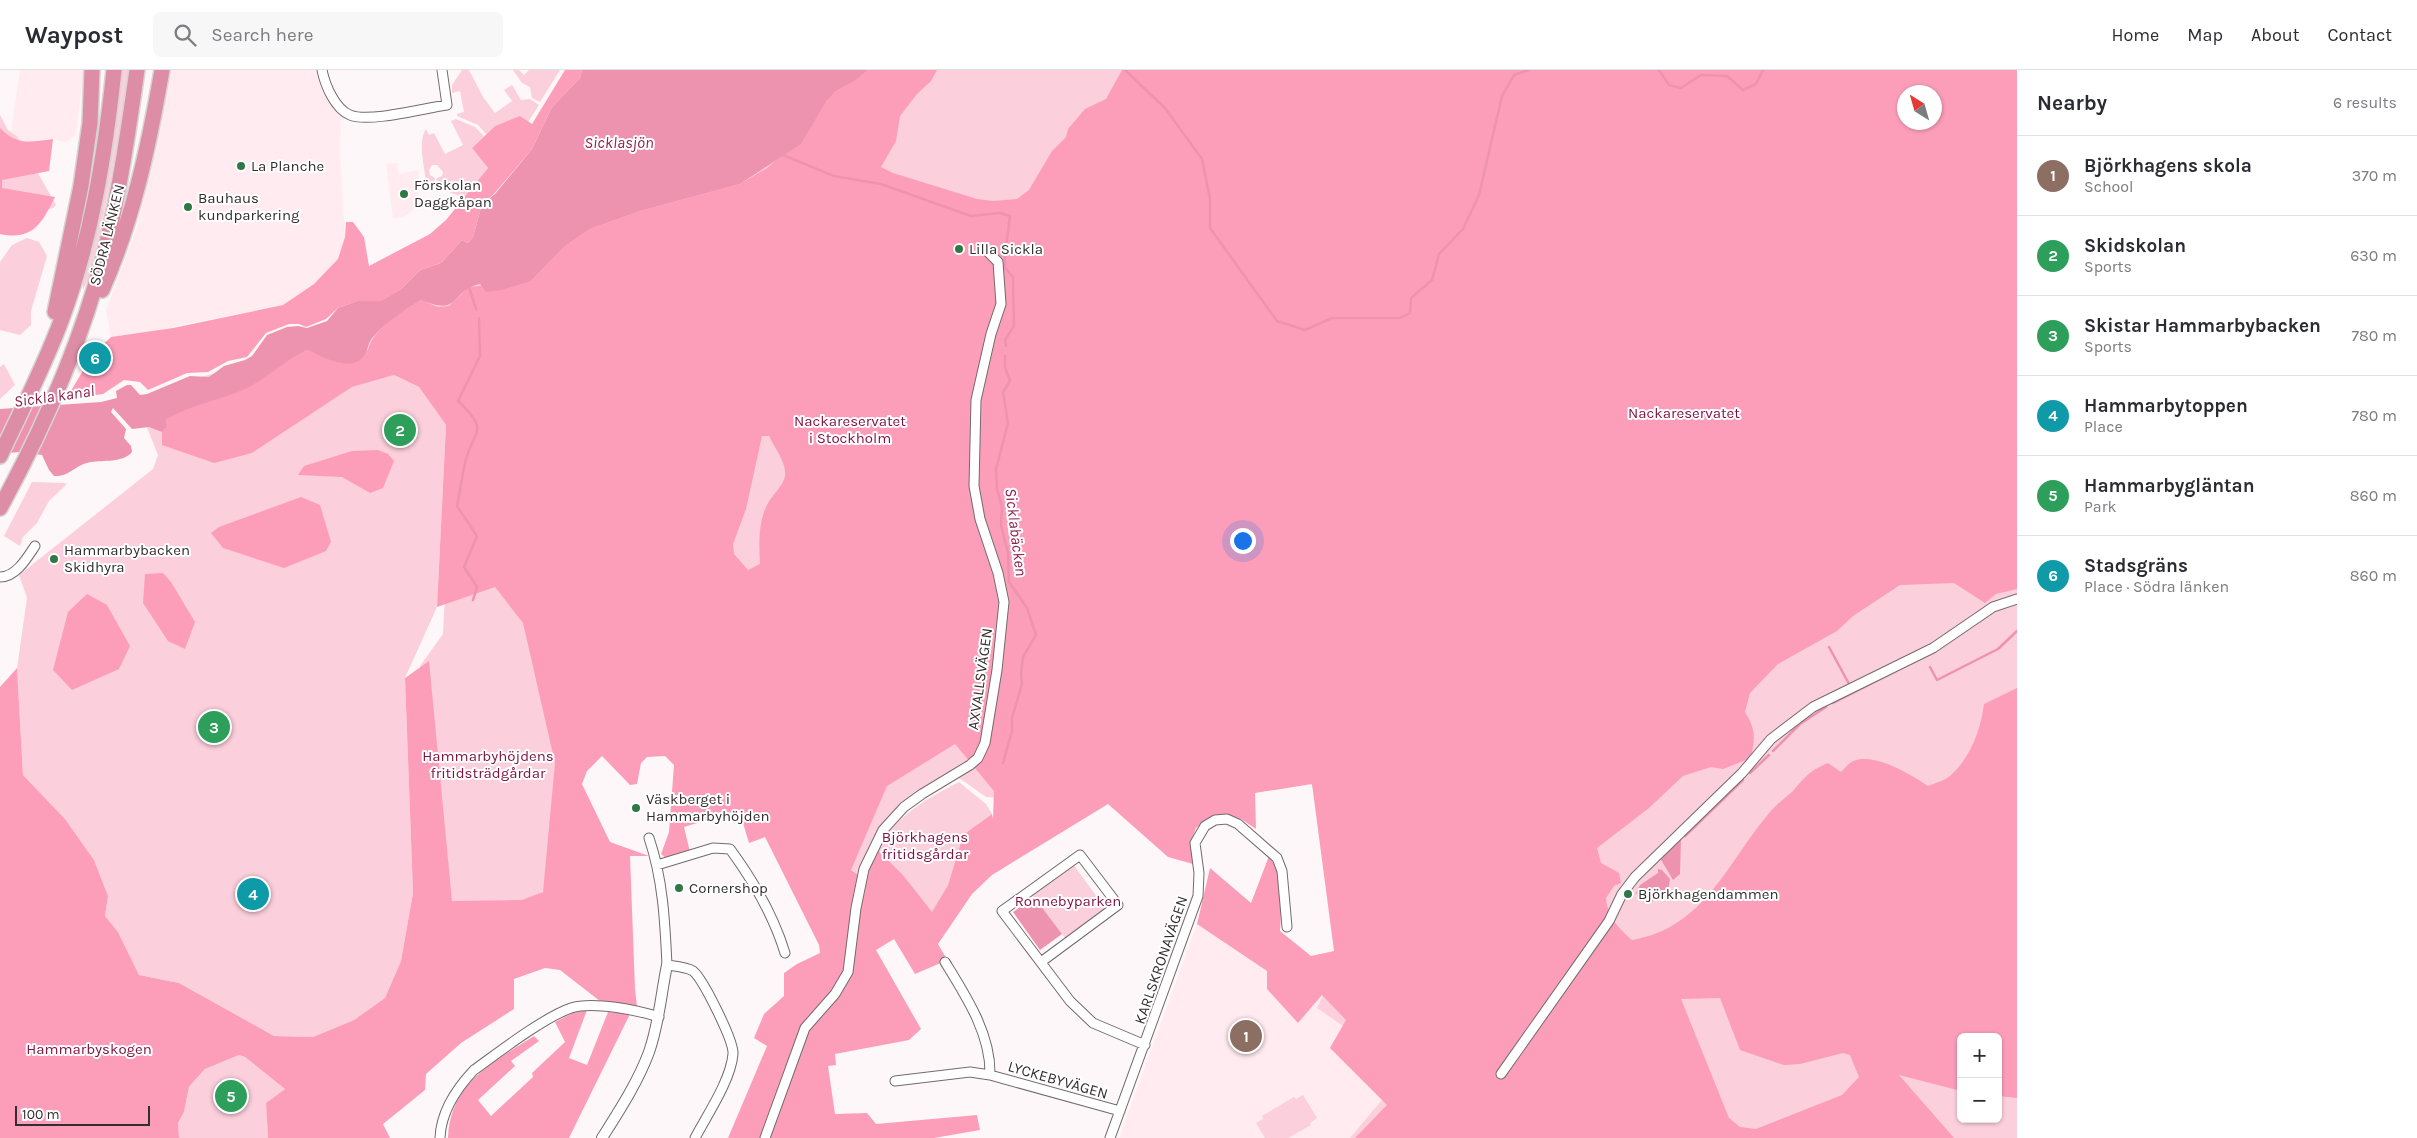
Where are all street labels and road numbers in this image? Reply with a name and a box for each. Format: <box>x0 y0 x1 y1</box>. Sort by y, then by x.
street label: SÖDRA LÄNKEN <box>86 183 128 287</box>
street label: AXVALLSVÄGEN <box>964 627 996 731</box>
street label: KARLSKRONAVÄGEN <box>1131 894 1191 1026</box>
street label: LYCKEBYVÄGEN <box>1006 1057 1110 1103</box>

